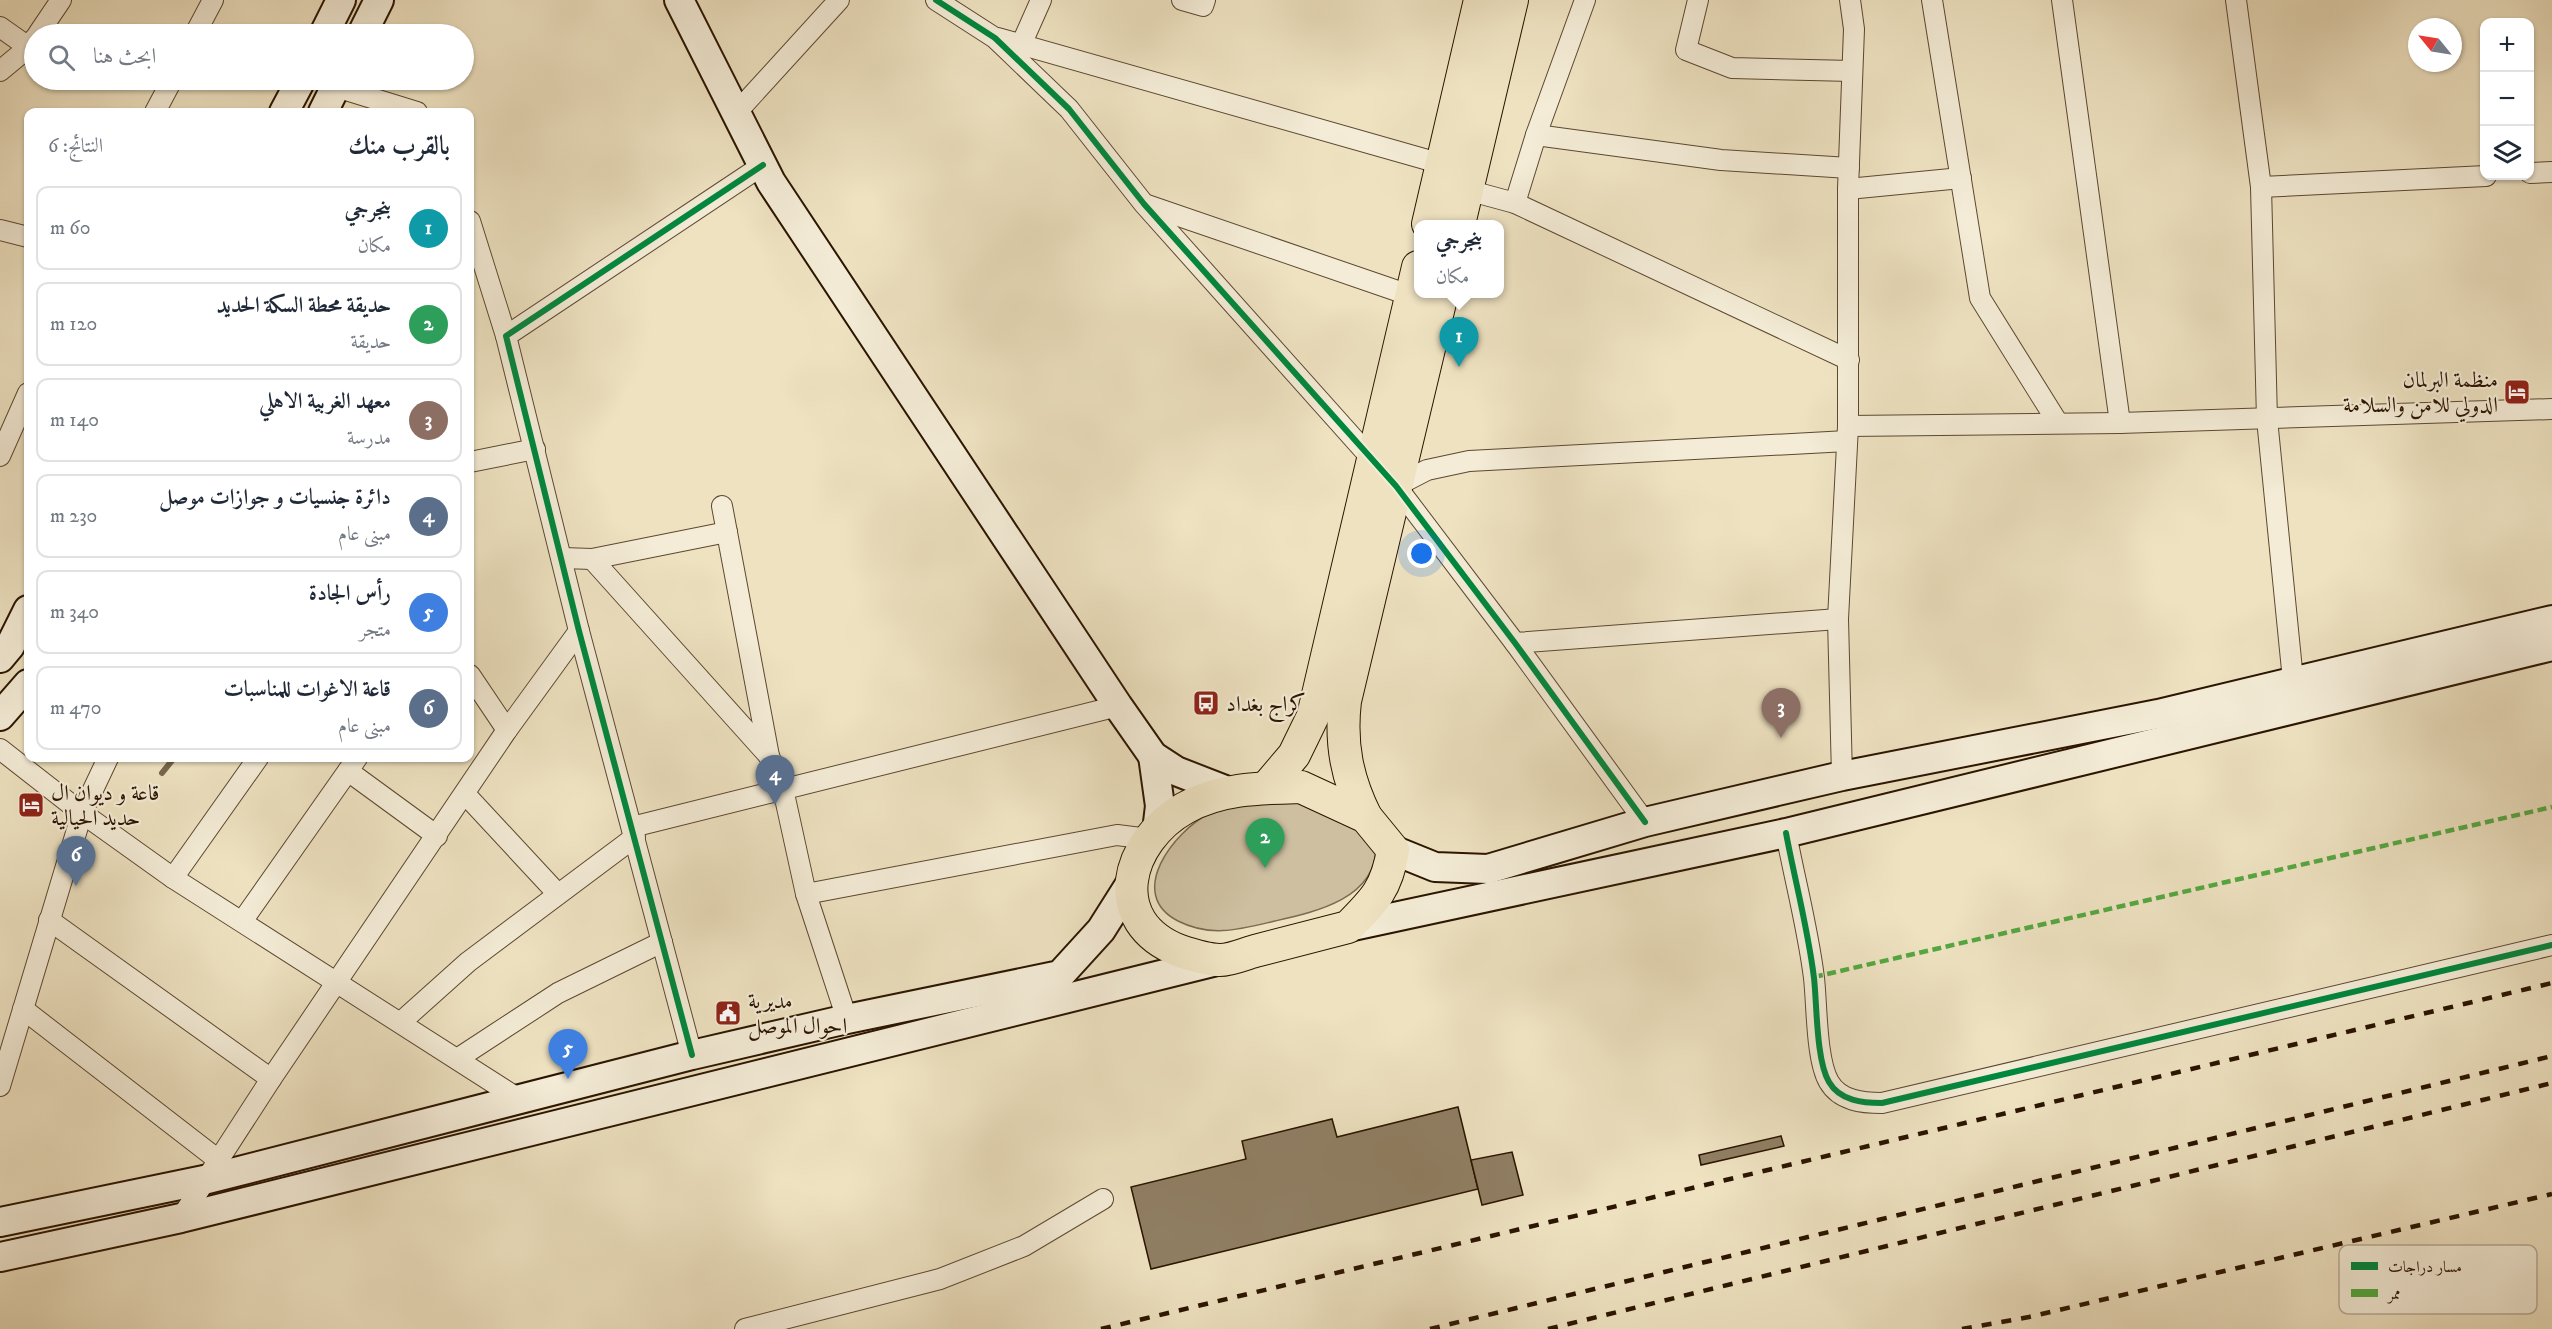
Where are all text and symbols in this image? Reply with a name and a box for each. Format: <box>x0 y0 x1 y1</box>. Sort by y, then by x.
north arrow <box>2408 18 2462 72</box>
map controls <box>2480 18 2534 180</box>
button: + <box>2480 18 2534 72</box>
search box <box>24 24 474 90</box>
icon: search <box>45 41 78 74</box>
text: ابحث هنا <box>93 43 156 70</box>
button: − <box>2480 72 2534 126</box>
button: layers <box>2480 126 2534 180</box>
text: بالقرب منك <box>348 130 450 163</box>
text: النتائج: 6 <box>48 134 103 159</box>
text: بنجرجي <box>345 196 391 223</box>
text: 60 m <box>50 216 91 241</box>
text: 1 <box>425 216 432 241</box>
popup <box>1414 220 1504 298</box>
text: بنجرجي <box>1436 227 1482 254</box>
text: مكان <box>357 234 391 259</box>
text: مكان <box>1436 265 1469 290</box>
text: حديقة محطة السكة الحديد <box>217 292 391 319</box>
text: 120 m <box>50 312 97 337</box>
text: 2 <box>424 312 433 337</box>
pin: 1 <box>1440 318 1478 367</box>
text: حديقة <box>351 330 391 355</box>
place label: منظمة البرلمان الدولي للامن والسلامة <box>2343 367 2498 423</box>
hotel icon: منظمة البرلمان الدولي للامن والسلامة <box>2502 377 2532 407</box>
text: معهد الغربية الاهلي <box>259 388 391 415</box>
text: 140 m <box>50 408 99 433</box>
text: 3 <box>425 408 432 433</box>
text: مدرسة <box>347 426 391 451</box>
text: دائرة جنسيات و جوازات موصل <box>159 484 391 511</box>
text: 230 m <box>50 504 97 529</box>
text: 4 <box>423 504 434 529</box>
text: مبنى عام <box>338 522 391 547</box>
your location <box>1407 539 1436 568</box>
text: رأس الجادة <box>309 580 391 607</box>
text: 340 m <box>50 600 99 625</box>
text: 5 <box>424 600 433 625</box>
text: متجر <box>359 618 391 643</box>
text: قاعة الاغوات للمناسبات <box>223 676 391 703</box>
bus stop icon: كراج بغداد <box>1191 688 1221 718</box>
pin: 3 <box>1762 688 1800 738</box>
place label: كراج بغداد <box>1226 691 1306 723</box>
text: 470 m <box>50 696 102 721</box>
text: 6 <box>423 696 434 721</box>
text: مبنى عام <box>338 714 391 739</box>
pin: 4 <box>756 756 794 805</box>
place label: قاعة و ديوان ال حديد الحيالية <box>51 780 159 832</box>
hotel icon: قاعة و ديوان ال حديد الحيالية <box>16 790 46 820</box>
pin: 2 <box>1246 818 1284 868</box>
pin: 6 <box>56 836 96 886</box>
place label: مديرية احوال الموصل <box>748 988 847 1041</box>
public building icon: مديرية احوال الموصل <box>713 998 743 1028</box>
pin: 5 <box>548 1030 588 1079</box>
legend <box>2339 1245 2537 1314</box>
text: مسار دراجات <box>2388 1257 2462 1277</box>
text: ممر <box>2386 1284 2401 1304</box>

